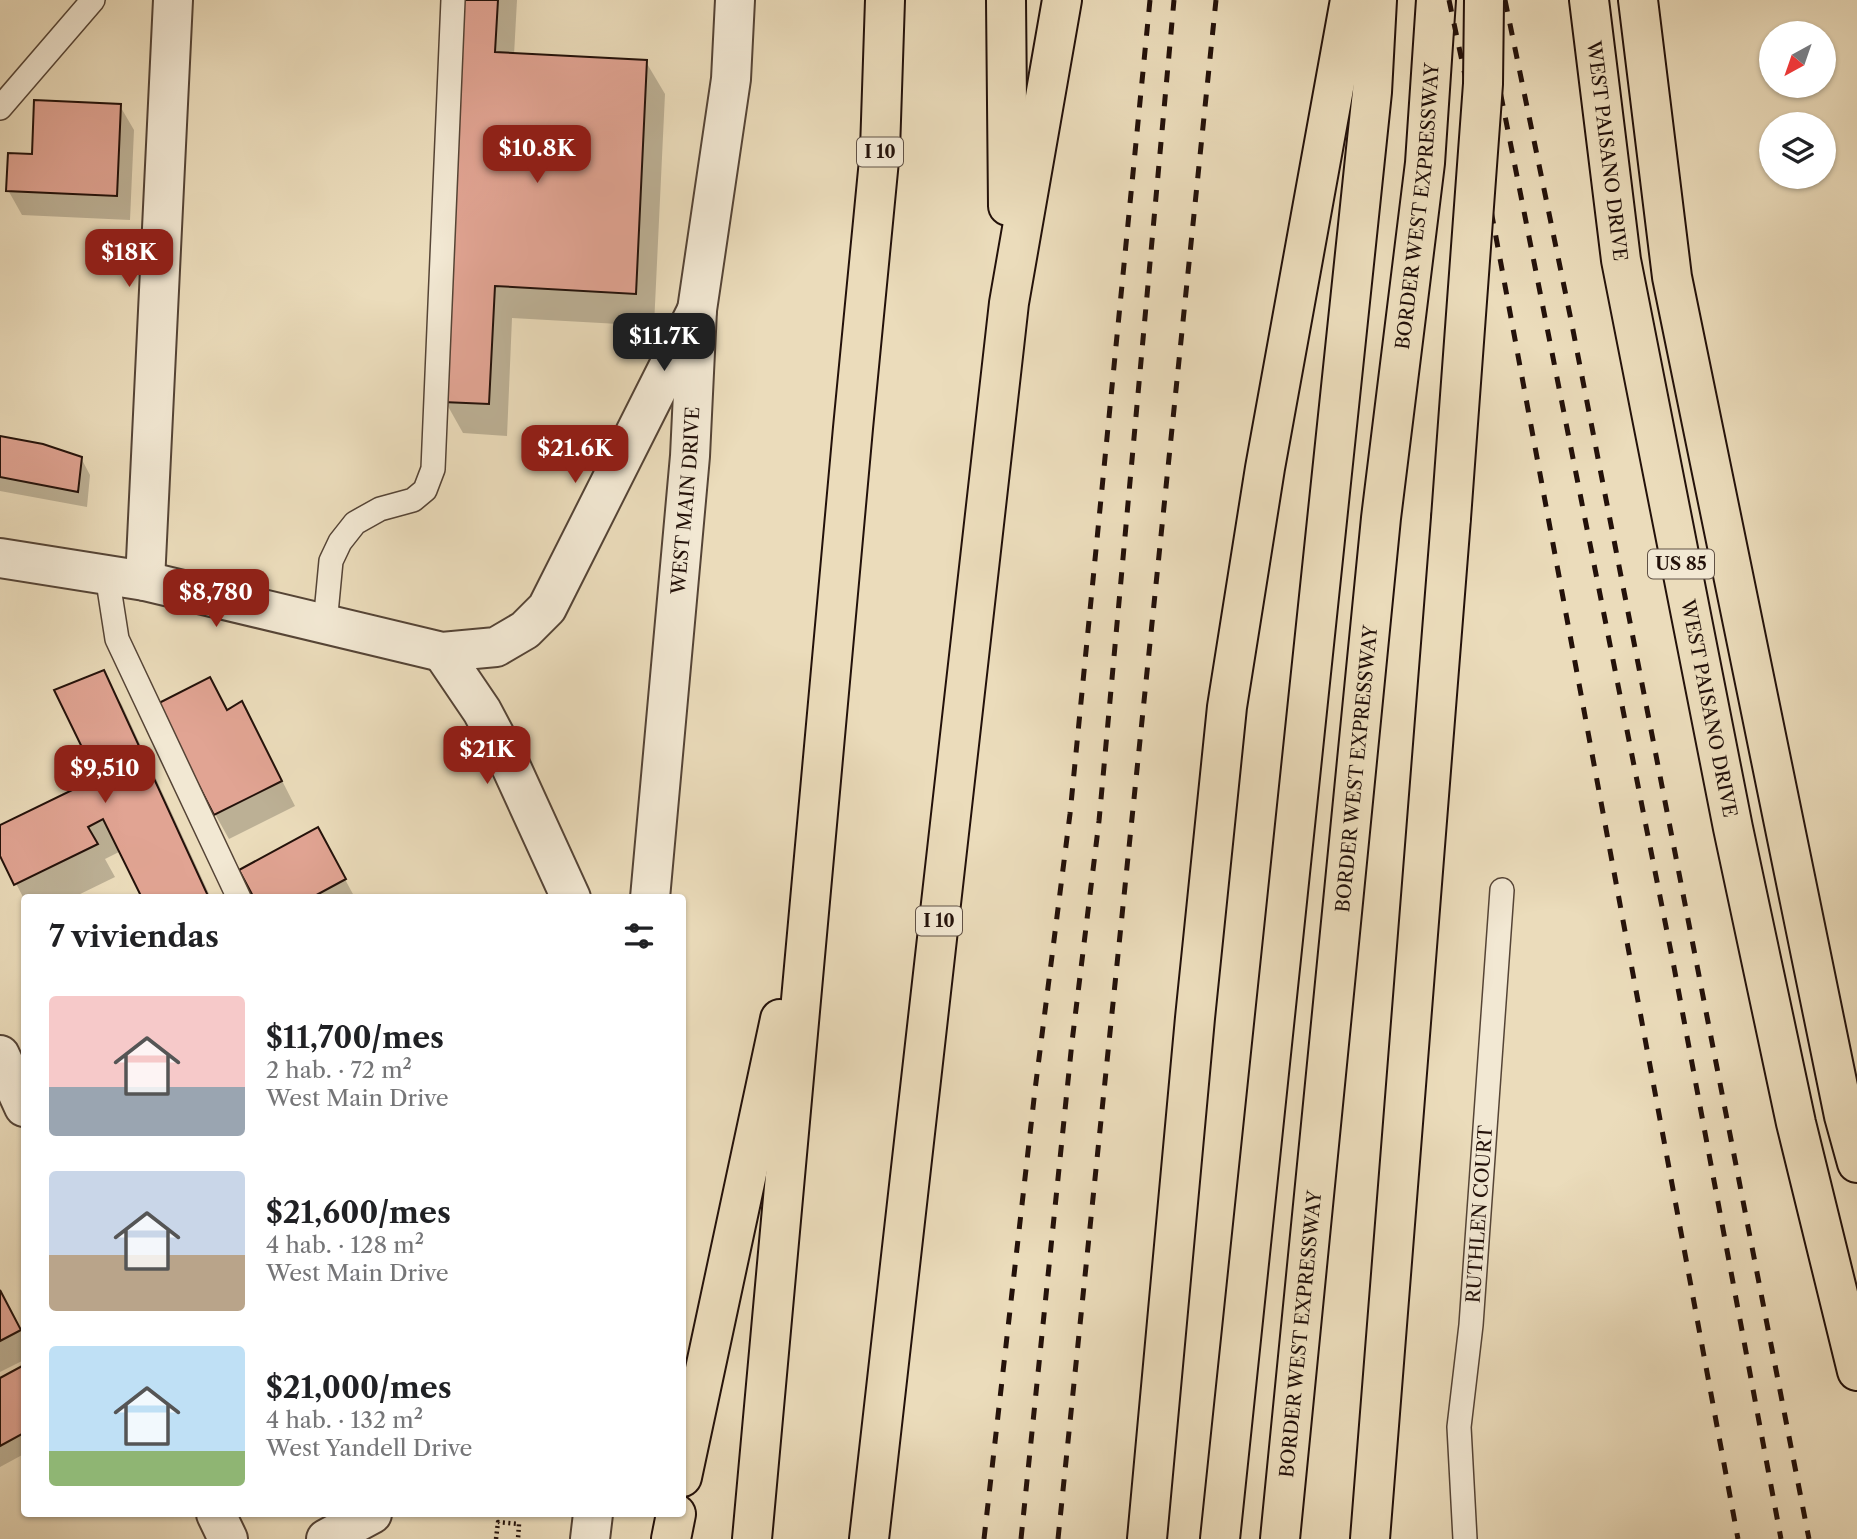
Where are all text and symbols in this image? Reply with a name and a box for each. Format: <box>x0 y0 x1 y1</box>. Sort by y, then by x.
north arrow <box>1759 21 1836 98</box>
map controls <box>1759 21 1836 189</box>
street label: WEST PAISANO DRIVE <box>1583 39 1633 262</box>
street label: BORDER WEST EXPRESSWAY <box>1390 61 1443 351</box>
button: layers <box>1759 112 1836 189</box>
pin: $10.8K <box>480 125 594 185</box>
text: $10.8K <box>499 134 575 162</box>
road number: I 10 <box>857 138 903 167</box>
pin: $18K <box>88 230 170 289</box>
text: $18K <box>101 238 157 266</box>
pin: $11.7K <box>607 314 721 373</box>
text: $11.7K <box>629 322 699 350</box>
street label: WEST MAIN DRIVE <box>666 406 704 596</box>
pin: $21.6K <box>518 426 632 485</box>
text: $21.6K <box>537 434 613 462</box>
road number: US 85 <box>1648 550 1714 578</box>
pin: $8,780 <box>159 570 273 629</box>
text: $8,780 <box>179 578 253 606</box>
street label: WEST PAISANO DRIVE <box>1677 597 1742 819</box>
street label: BORDER WEST EXPRESSWAY <box>1331 624 1382 913</box>
pin: $21K <box>446 726 528 786</box>
text: $21K <box>459 735 515 763</box>
pin: $9,510 <box>48 746 162 805</box>
text: $9,510 <box>70 754 140 782</box>
road number: I 10 <box>916 906 962 936</box>
icon: filters <box>620 917 658 955</box>
text: 7 viviendas <box>49 918 219 955</box>
text: $11,700/mes <box>266 1019 444 1056</box>
icon: home <box>105 1024 189 1108</box>
text: 2 hab. · 72 m² <box>266 1056 412 1084</box>
text: West Main Drive <box>266 1084 449 1112</box>
street label: RUTHLEN COURT <box>1461 1124 1497 1304</box>
street label: BORDER WEST EXPRESSWAY <box>1275 1189 1326 1479</box>
text: $21,600/mes <box>266 1194 451 1231</box>
icon: home <box>105 1199 189 1283</box>
text: 4 hab. · 128 m² <box>266 1231 424 1259</box>
text: West Main Drive <box>266 1259 449 1287</box>
text: $21,000/mes <box>266 1369 452 1406</box>
icon: home <box>105 1374 189 1458</box>
text: 4 hab. · 132 m² <box>266 1406 423 1434</box>
text: West Yandell Drive <box>266 1434 472 1462</box>

